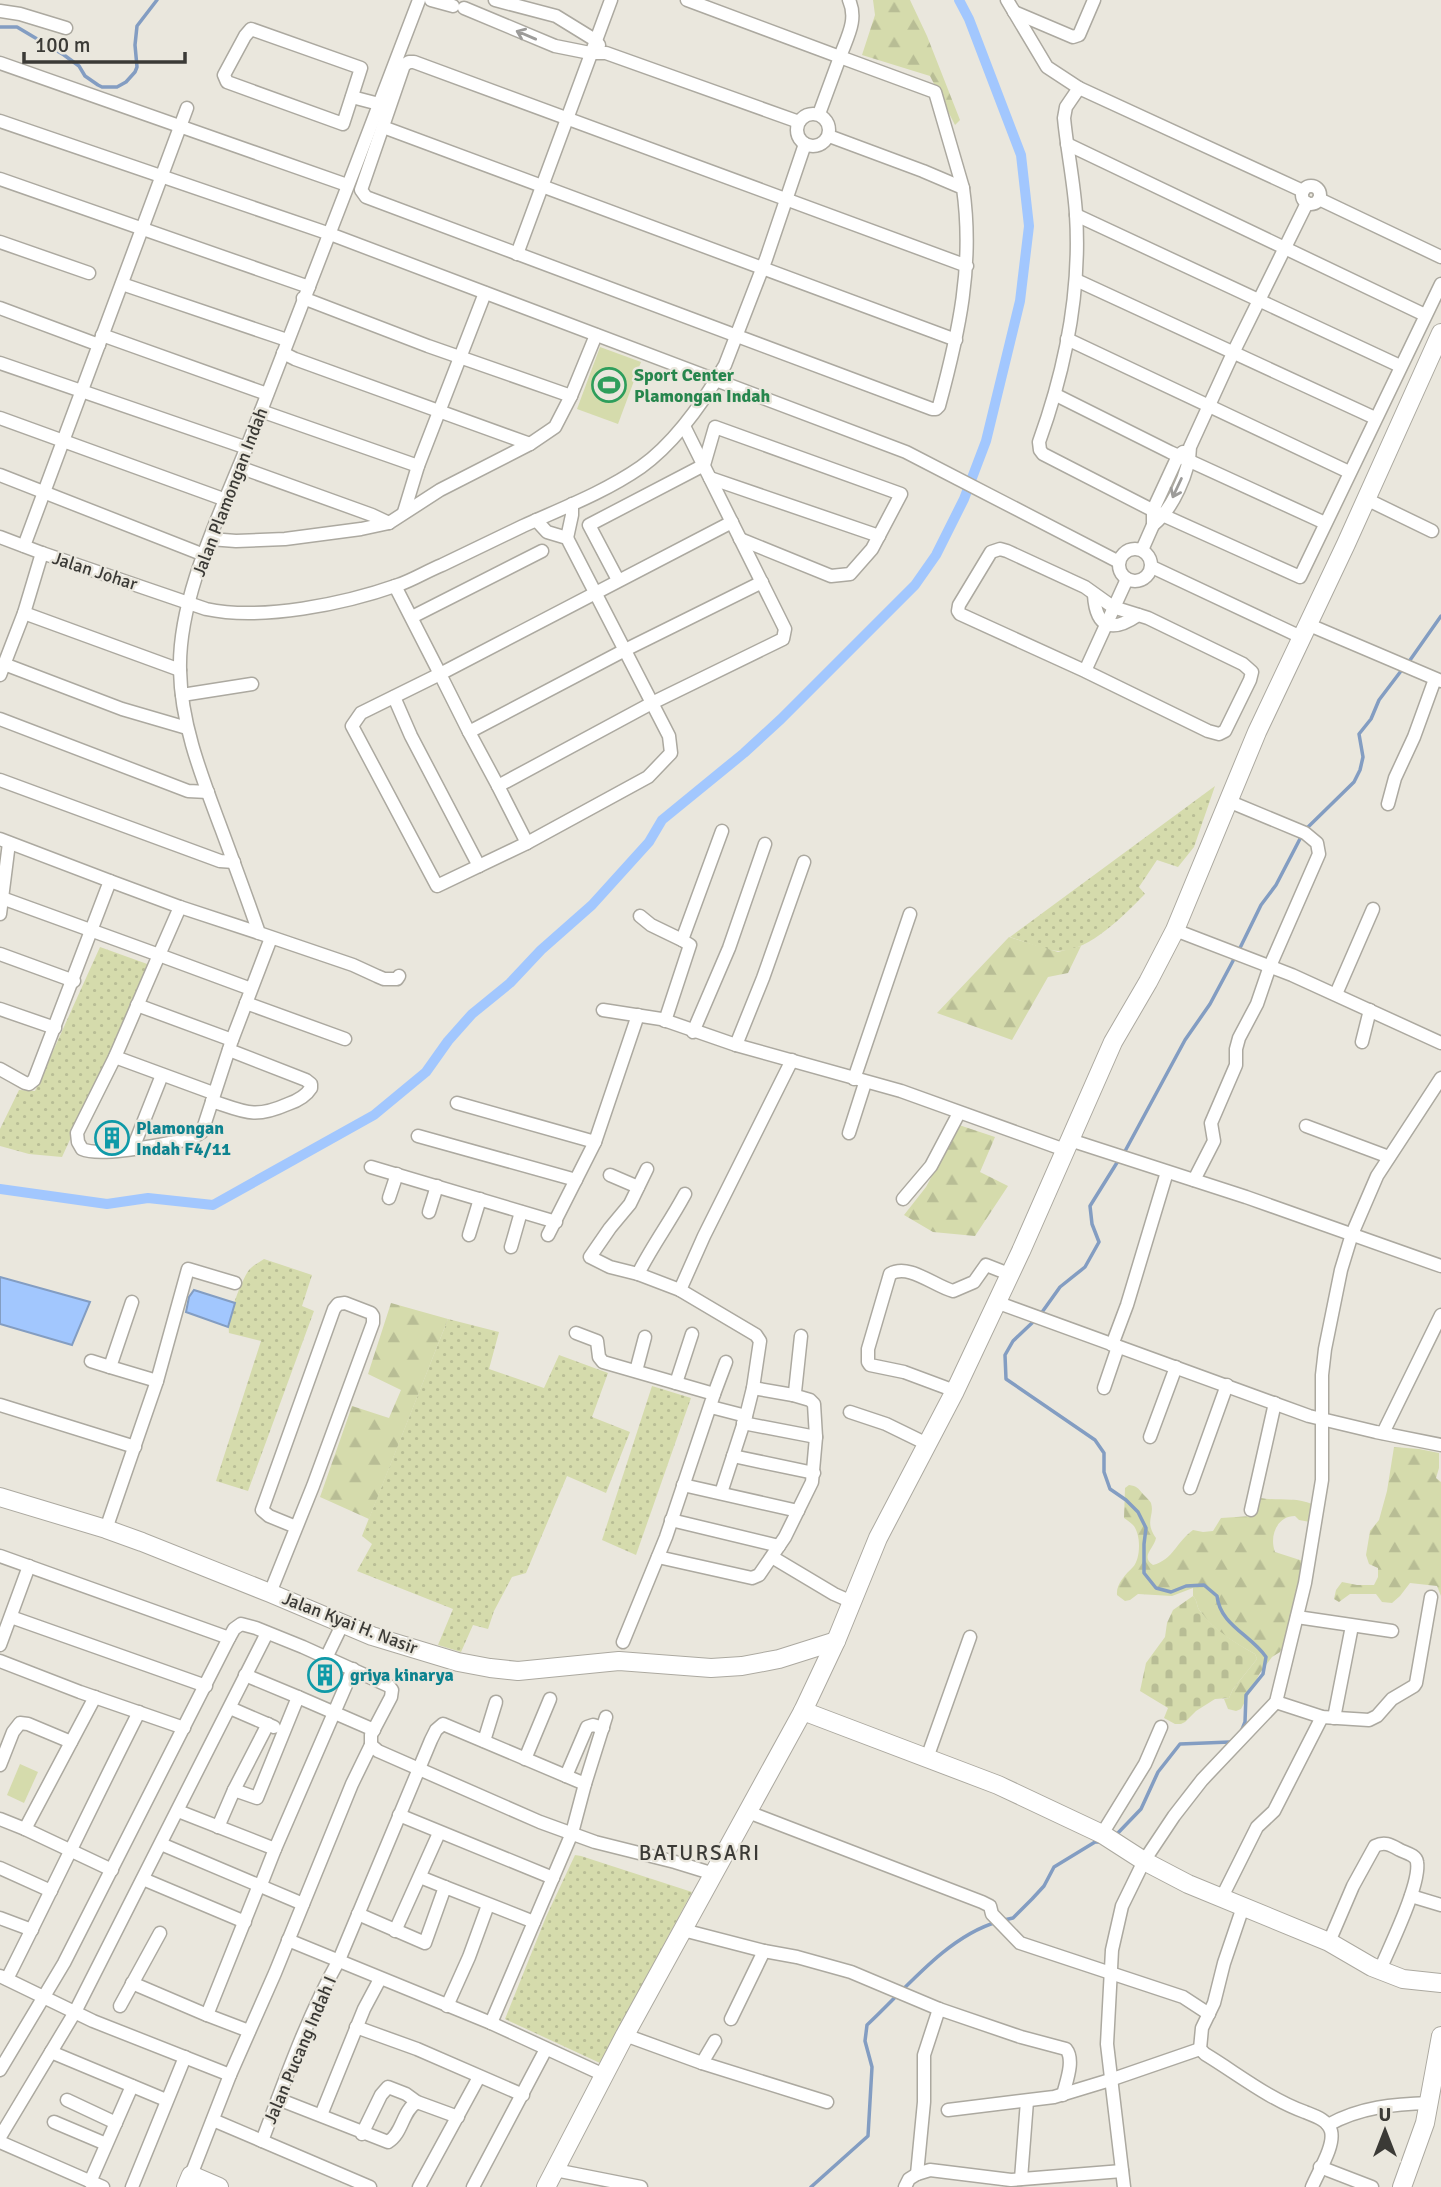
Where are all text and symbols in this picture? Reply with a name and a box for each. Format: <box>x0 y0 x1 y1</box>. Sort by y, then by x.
scale bar <box>24 21 186 65</box>
one-way arrow <box>516 28 537 41</box>
text: 100 m <box>35 32 90 58</box>
place label: Sport Center Plamongan Indah <box>634 364 770 407</box>
sports icon: Sport Center Plamongan Indah <box>590 366 628 404</box>
street label: Jalan Plamongan Indah <box>188 404 272 580</box>
one-way arrow <box>1170 477 1184 498</box>
street label: Jalan Johar <box>50 547 141 595</box>
place label: Plamongan Indah F4/11 <box>136 1117 231 1160</box>
building icon: Plamongan Indah F4/11 <box>93 1119 131 1157</box>
street label: Jalan Kyai H. Nasir <box>279 1587 421 1659</box>
building icon: griya kinarya <box>306 1656 344 1694</box>
place label: griya kinarya <box>350 1664 454 1686</box>
district label: BATURSARI <box>639 1840 761 1866</box>
street label: Jalan Pucang Indah I <box>259 1973 341 2127</box>
north arrow <box>1350 2096 1420 2166</box>
text: U <box>1379 2103 1391 2127</box>

